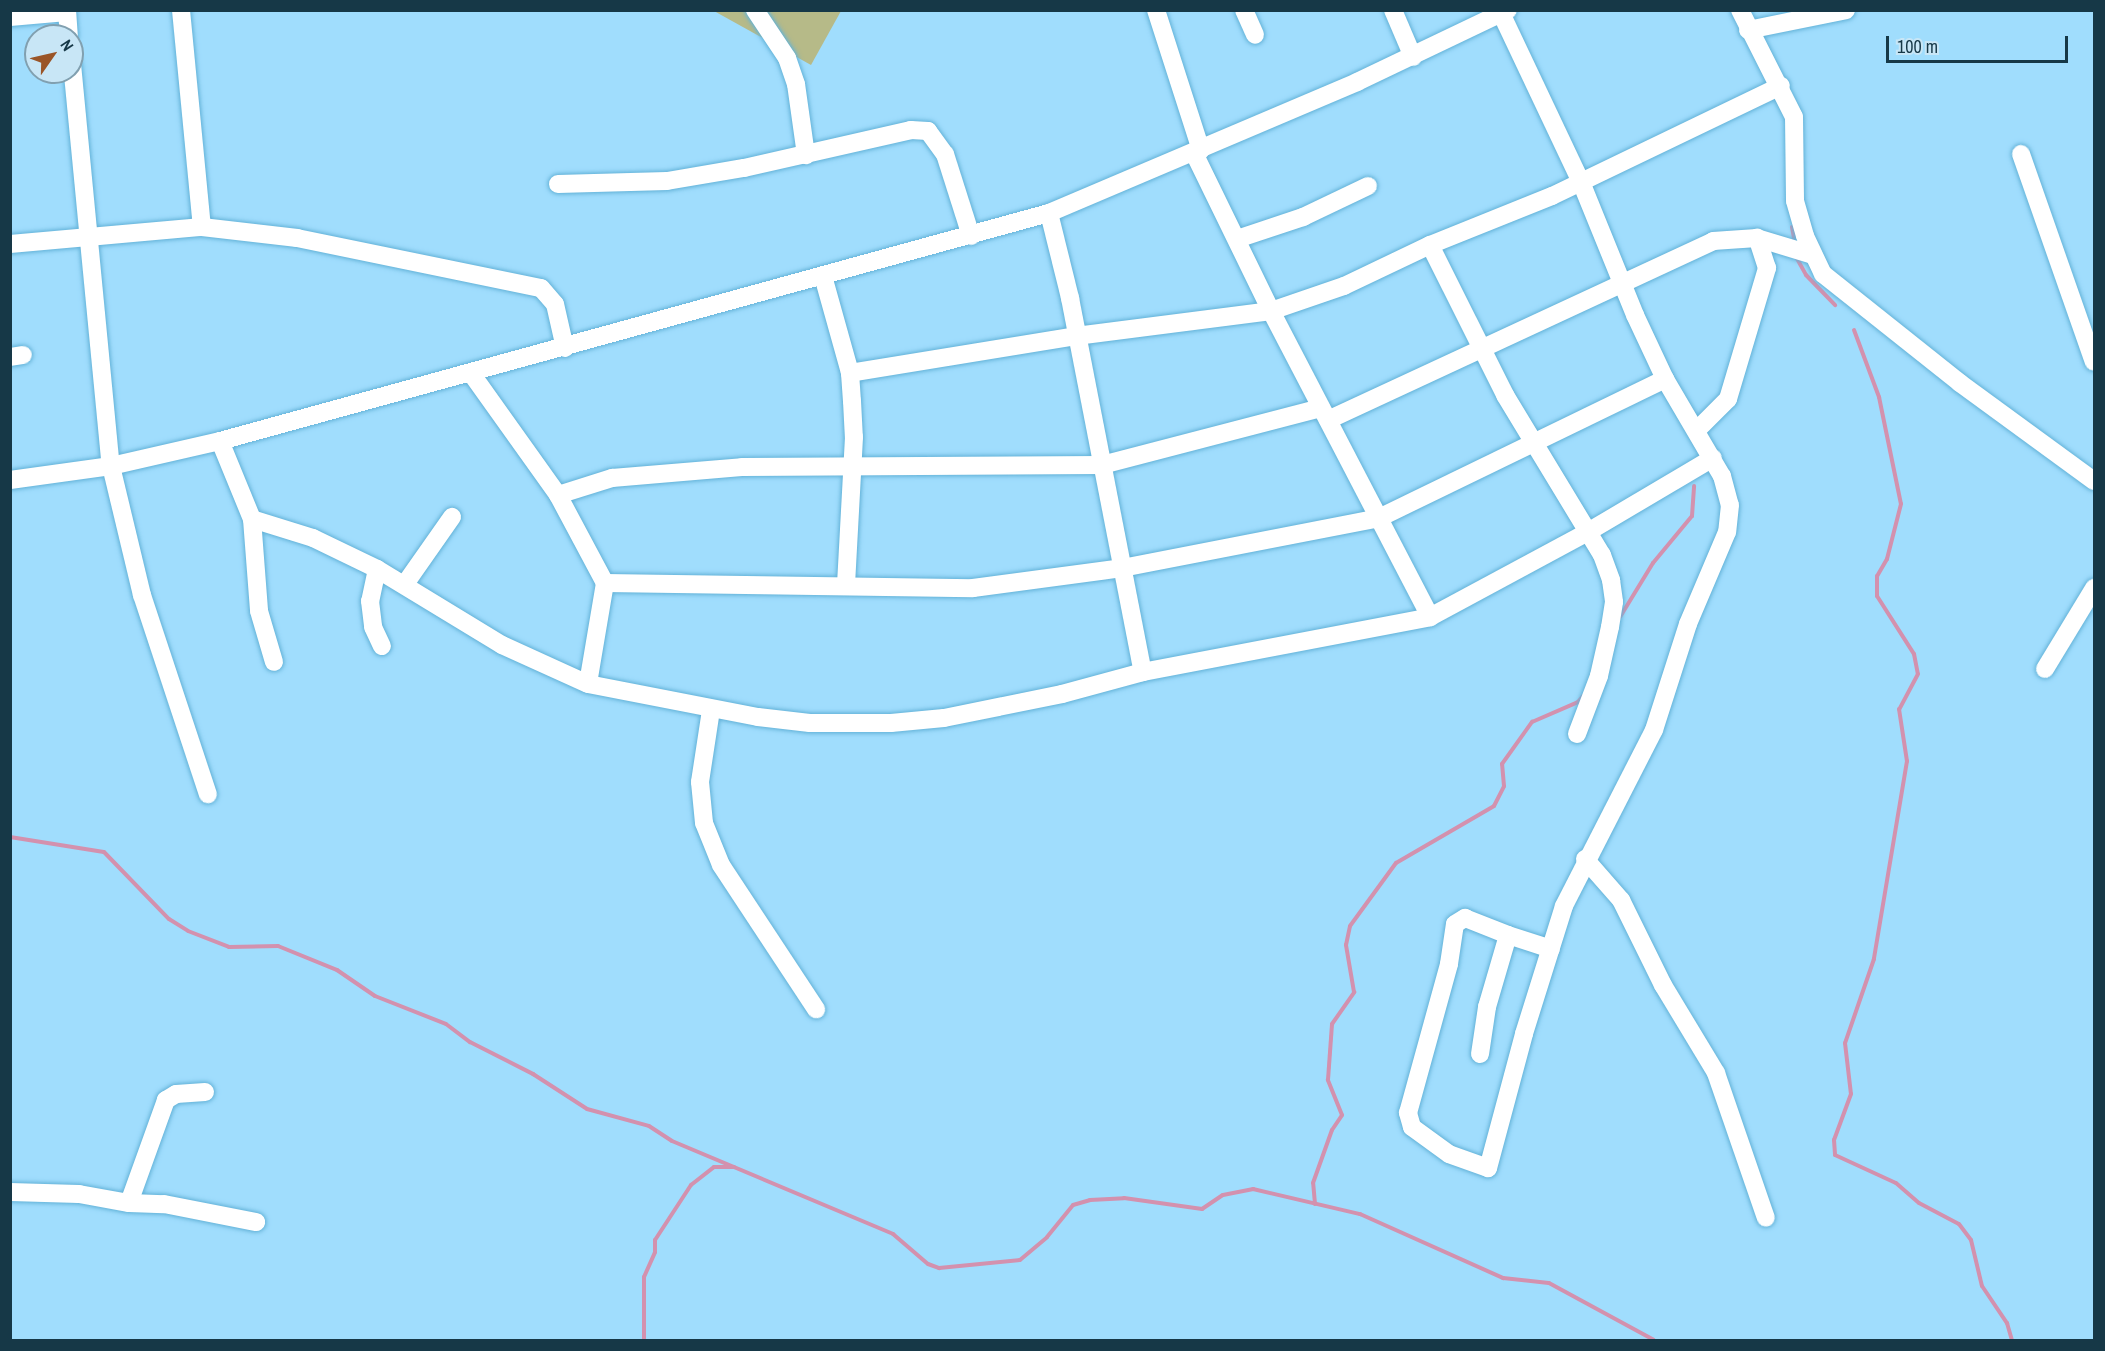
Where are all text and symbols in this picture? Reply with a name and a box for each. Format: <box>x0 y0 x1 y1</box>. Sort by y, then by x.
north arrow <box>24 24 84 84</box>
scale bar <box>1889 24 2070 62</box>
text: 100 m <box>1897 34 1938 59</box>
text: N <box>55 35 79 55</box>

